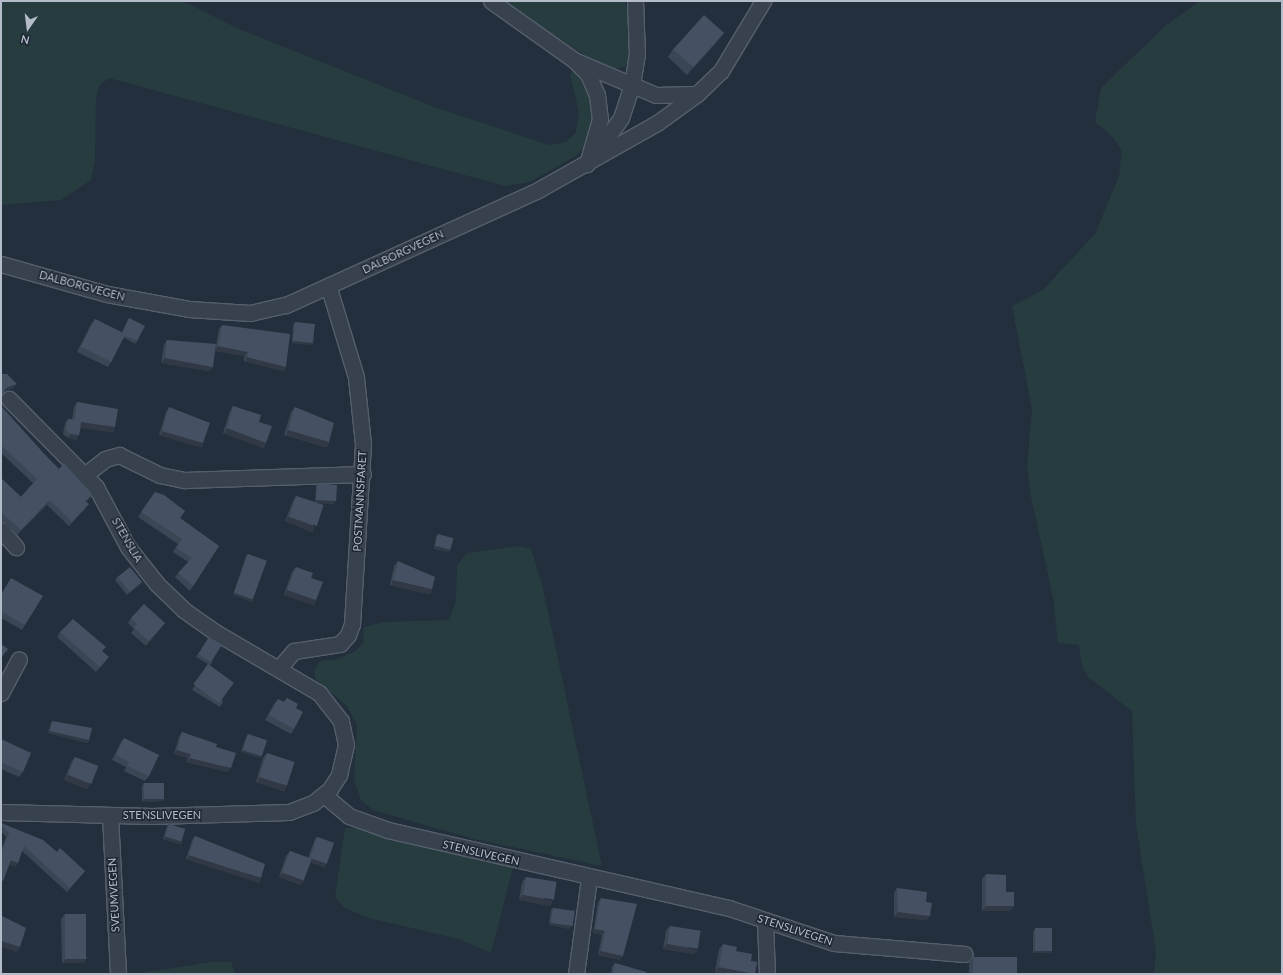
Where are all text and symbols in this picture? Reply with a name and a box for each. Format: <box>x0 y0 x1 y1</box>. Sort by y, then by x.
north arrow <box>8 8 48 48</box>
text: N <box>19 33 31 47</box>
street label: DALBORGVEGEN <box>360 227 446 277</box>
street label: DALBORGVEGEN <box>38 268 126 304</box>
street label: POSTMANNSFARET <box>351 450 369 552</box>
street label: STENSLIA <box>109 515 145 565</box>
street label: STENSLIVEGEN <box>123 808 201 822</box>
street label: STENSLIVEGEN <box>441 838 521 868</box>
street label: SVEUMVEGEN <box>105 858 123 932</box>
street label: STENSLIVEGEN <box>756 912 834 948</box>

